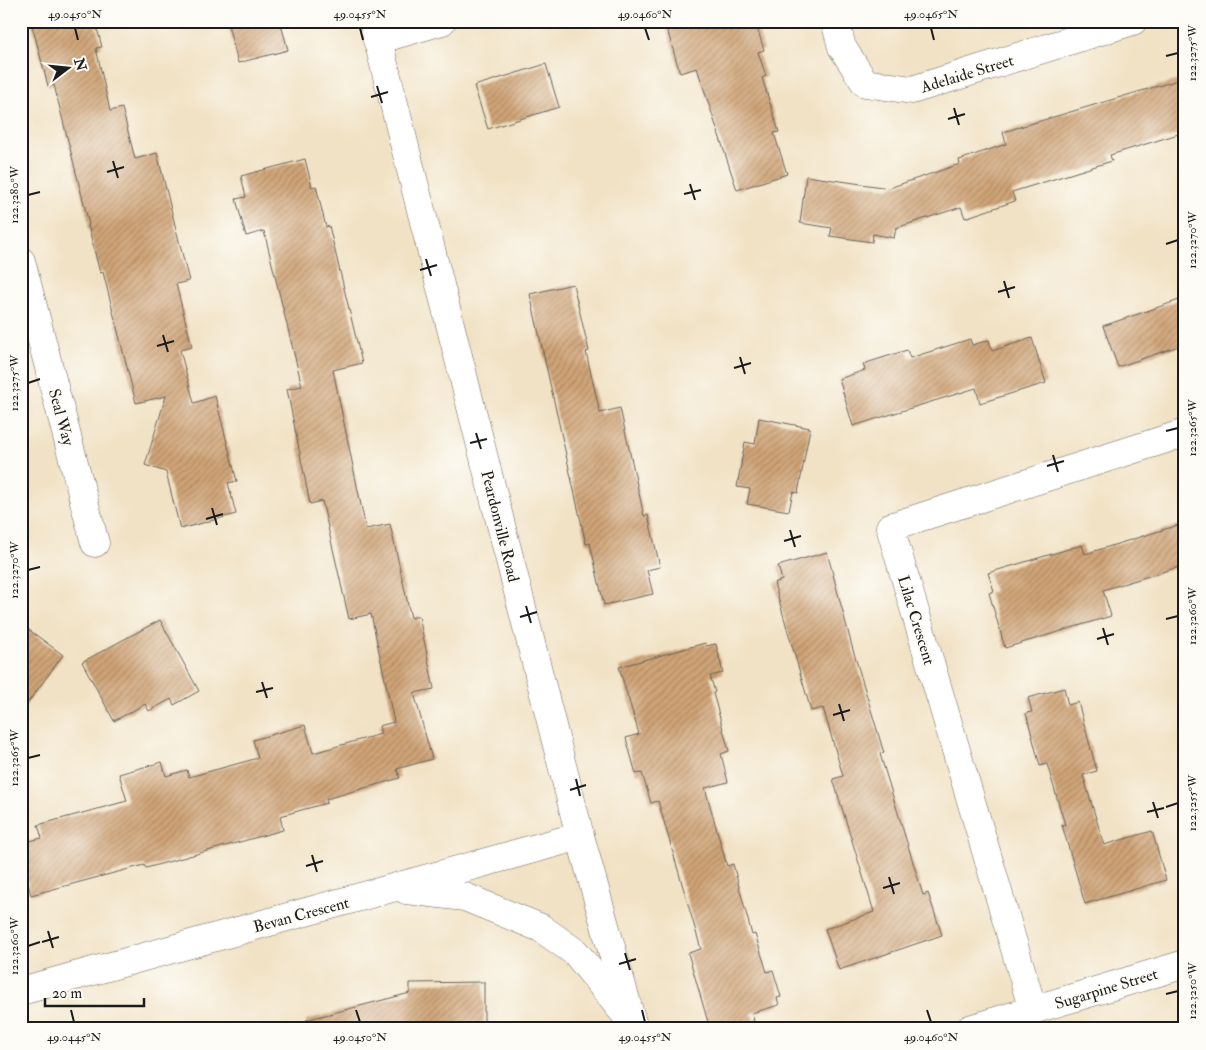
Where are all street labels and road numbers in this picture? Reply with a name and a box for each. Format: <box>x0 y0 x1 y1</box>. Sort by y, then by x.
street label: Adelaide Street <box>917 50 1016 98</box>
street label: Seal Way <box>44 387 78 449</box>
street label: Peardonville Road <box>476 468 524 584</box>
street label: Lilac Crescent <box>893 573 939 667</box>
street label: Bevan Crescent <box>251 893 351 937</box>
street label: Sugarpine Street <box>1052 964 1161 1015</box>

